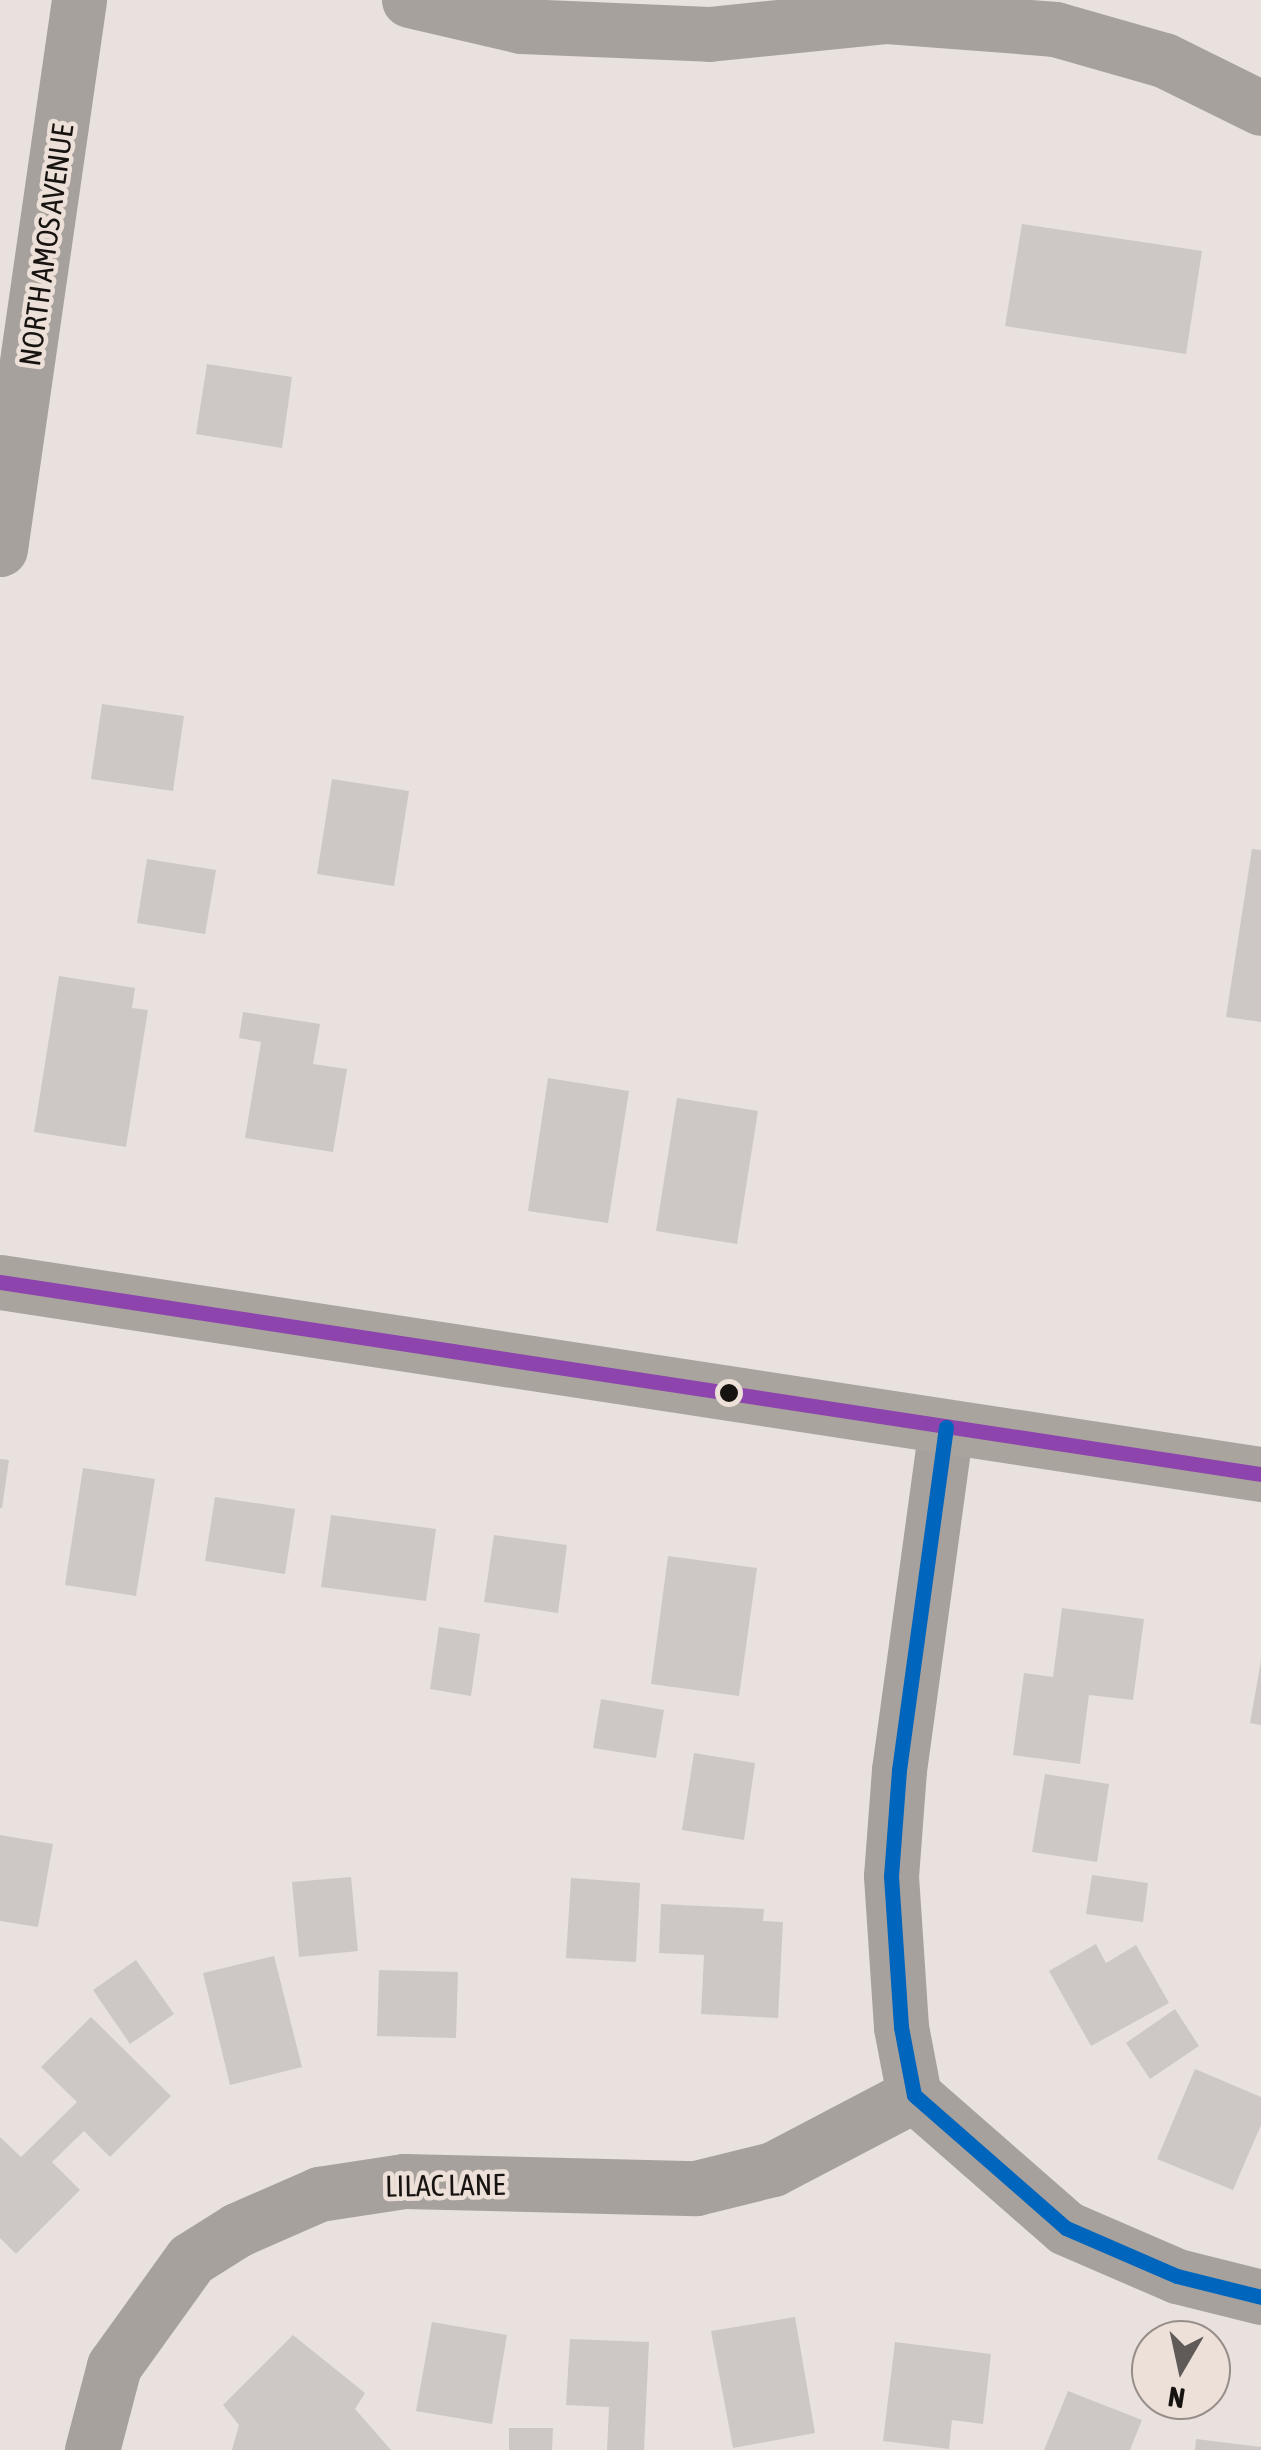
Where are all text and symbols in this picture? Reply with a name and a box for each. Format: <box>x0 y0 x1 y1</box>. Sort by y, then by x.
street label: NORTH AMOS AVENUE <box>11 122 81 368</box>
unlabelled marker <box>719 1383 739 1403</box>
street label: LILAC LANE <box>385 2166 505 2204</box>
north arrow <box>1131 2320 1231 2420</box>
text: N <box>1166 2381 1187 2415</box>

